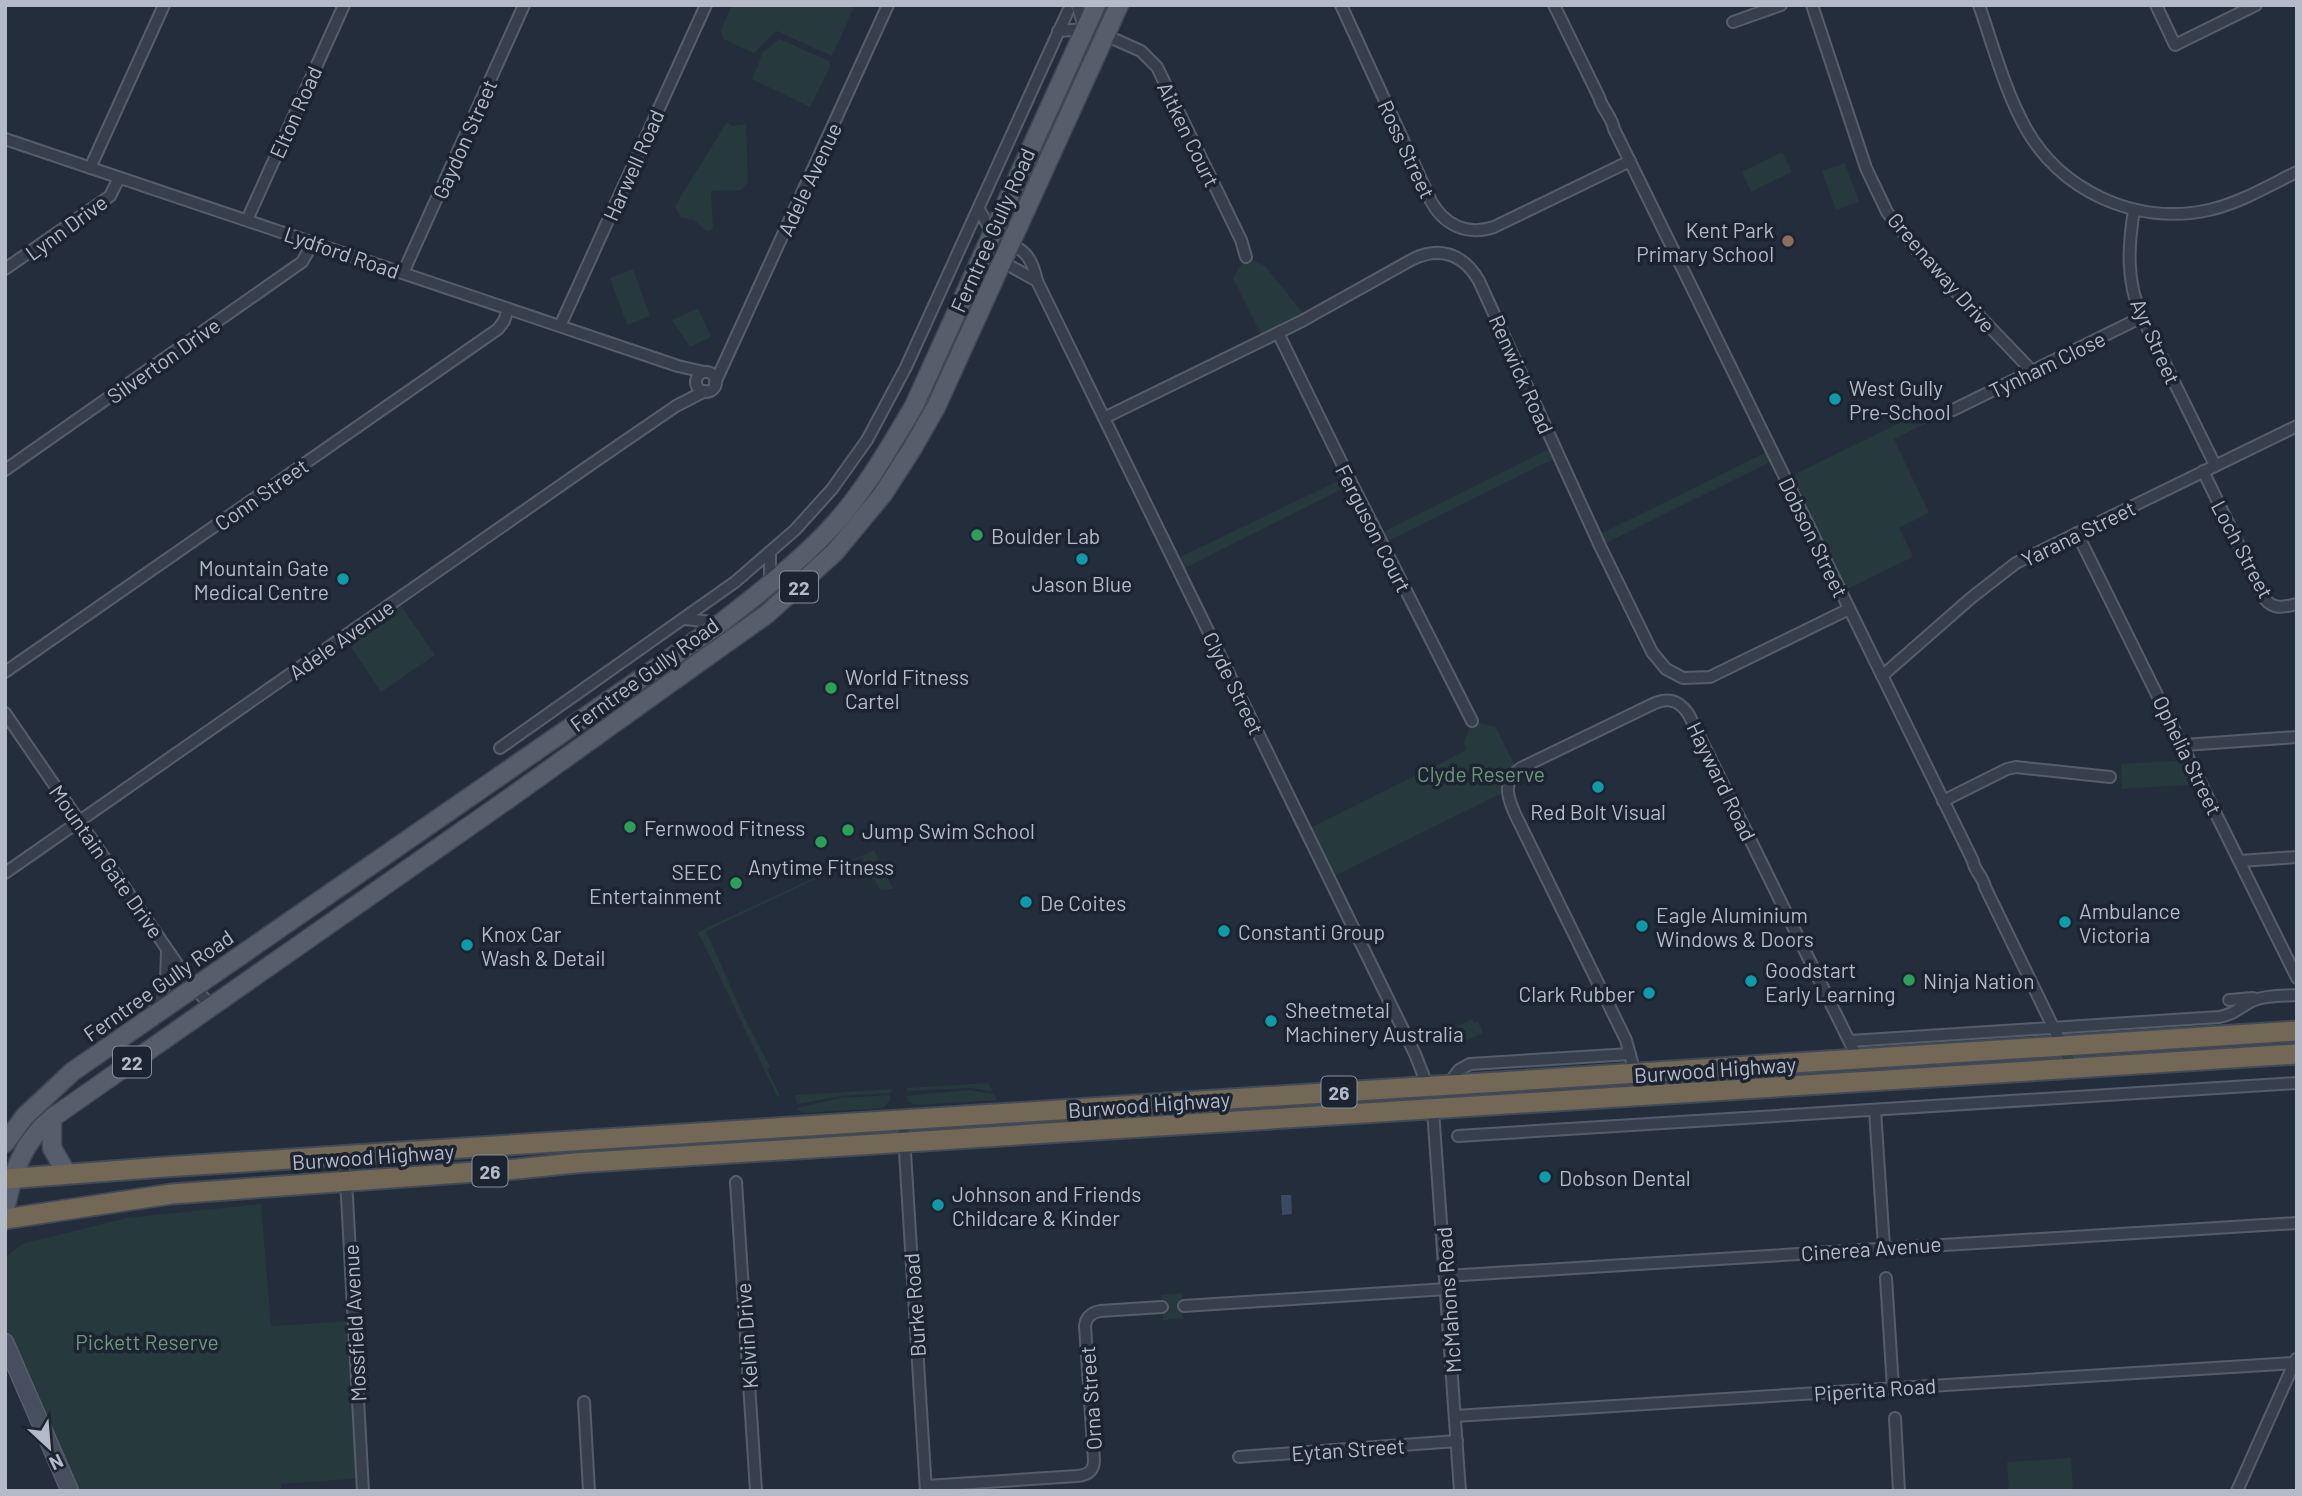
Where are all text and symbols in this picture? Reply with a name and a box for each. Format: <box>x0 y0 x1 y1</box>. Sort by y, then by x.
street label: Elton Road <box>264 62 326 162</box>
street label: Gaydon Street <box>426 75 502 203</box>
street label: Aitken Court <box>1153 77 1225 191</box>
street label: Ross Street <box>1373 96 1441 202</box>
street label: Harwell Road <box>597 106 669 224</box>
street label: Adele Avenue <box>772 118 846 240</box>
street label: Ferntree Gully Road <box>945 144 1039 316</box>
street label: Lynn Drive <box>20 189 112 265</box>
street label: Greenaway Drive <box>1883 207 2001 337</box>
place label: Kent Park Primary School <box>1636 217 1774 266</box>
street label: Lydford Road <box>281 221 403 283</box>
marker: Kent Park Primary School <box>1780 233 1796 249</box>
street label: Ayr Street <box>2126 294 2186 388</box>
street label: Renwick Road <box>1485 311 1559 437</box>
street label: Silverton Drive <box>102 312 224 408</box>
street label: Tynham Close <box>1985 325 2109 403</box>
place label: West Gully Pre-School <box>1849 375 1951 424</box>
marker: West Gully Pre-School <box>1827 391 1843 407</box>
street label: Conn Street <box>209 453 313 535</box>
street label: Ferguson Court <box>1331 460 1417 596</box>
street label: Dobson Street <box>1774 473 1854 601</box>
street label: Yarana Street <box>2017 495 2139 571</box>
street label: Loch Street <box>2207 496 2279 602</box>
place label: Boulder Lab <box>991 523 1100 548</box>
marker: Boulder Lab <box>969 527 985 543</box>
marker: Jason Blue <box>1074 551 1090 567</box>
place label: Mountain Gate Medical Centre <box>194 555 329 604</box>
marker: Mountain Gate Medical Centre <box>335 571 351 587</box>
place label: Jason Blue <box>1032 571 1132 596</box>
road number: 22 <box>780 572 818 602</box>
street label: Adele Avenue <box>284 594 398 684</box>
street label: Ferntree Gully Road <box>565 612 723 736</box>
street label: Clyde Street <box>1198 628 1270 738</box>
place label: World Fitness Cartel <box>845 664 969 713</box>
marker: World Fitness Cartel <box>823 680 839 696</box>
street label: Ophelia Street <box>2148 691 2228 819</box>
street label: Hayward Road <box>1682 717 1762 845</box>
park label: Clyde Reserve <box>1417 761 1545 786</box>
marker: Red Bolt Visual <box>1590 779 1606 795</box>
street label: Mountain Gate Drive <box>45 780 169 942</box>
place label: Red Bolt Visual <box>1530 799 1666 824</box>
place label: Fernwood Fitness <box>644 815 805 840</box>
place label: Jump Swim School <box>862 818 1035 843</box>
marker: Fernwood Fitness <box>622 819 638 835</box>
marker: Jump Swim School <box>840 822 856 838</box>
marker: Anytime Fitness <box>813 834 829 850</box>
place label: Anytime Fitness <box>748 854 894 879</box>
place label: SEEC Entertainment <box>589 859 722 908</box>
marker: SEEC Entertainment <box>728 875 744 891</box>
place label: De Coites <box>1040 890 1126 915</box>
marker: De Coites <box>1018 894 1034 910</box>
place label: Ambulance Victoria <box>2079 898 2181 947</box>
place label: Eagle Aluminium Windows & Doors <box>1656 902 1814 951</box>
marker: Ambulance Victoria <box>2057 914 2073 930</box>
marker: Eagle Aluminium Windows & Doors <box>1634 918 1650 934</box>
place label: Constanti Group <box>1238 919 1385 944</box>
place label: Knox Car Wash & Detail <box>481 921 605 970</box>
marker: Constanti Group <box>1216 923 1232 939</box>
street label: Ferntree Gully Road <box>78 924 238 1046</box>
marker: Knox Car Wash & Detail <box>459 937 475 953</box>
place label: Goodstart Early Learning <box>1765 957 1895 1006</box>
place label: Ninja Nation <box>1923 968 2035 993</box>
marker: Ninja Nation <box>1901 972 1917 988</box>
marker: Goodstart Early Learning <box>1743 973 1759 989</box>
place label: Clark Rubber <box>1519 981 1635 1006</box>
marker: Clark Rubber <box>1641 985 1657 1001</box>
place label: Sheetmetal Machinery Australia <box>1285 997 1464 1046</box>
marker: Sheetmetal Machinery Australia <box>1263 1013 1279 1029</box>
road number: 22 <box>113 1046 151 1078</box>
street label: Burwood Highway <box>1633 1051 1797 1087</box>
road number: 26 <box>1322 1076 1356 1108</box>
street label: Burwood Highway <box>1067 1086 1231 1122</box>
street label: Burwood Highway <box>291 1138 455 1174</box>
road number: 26 <box>472 1156 508 1186</box>
place label: Dobson Dental <box>1559 1165 1691 1190</box>
marker: Dobson Dental <box>1537 1169 1553 1185</box>
place label: Johnson and Friends Childcare & Kinder <box>952 1181 1141 1230</box>
marker: Johnson and Friends Childcare & Kinder <box>930 1197 946 1213</box>
street label: McMahons Road <box>1430 1226 1466 1374</box>
street label: Cinerea Avenue <box>1800 1231 1942 1265</box>
street label: Mossfield Avenue <box>337 1244 371 1402</box>
street label: Burke Road <box>898 1252 930 1358</box>
street label: Kelvin Drive <box>730 1282 762 1390</box>
park label: Pickett Reserve <box>75 1329 219 1354</box>
street label: Orna Street <box>1074 1345 1106 1451</box>
street label: Piperita Road <box>1813 1372 1937 1406</box>
north arrow <box>14 1412 84 1482</box>
street label: Eytan Street <box>1290 1433 1406 1465</box>
text: N <box>46 1450 67 1476</box>

